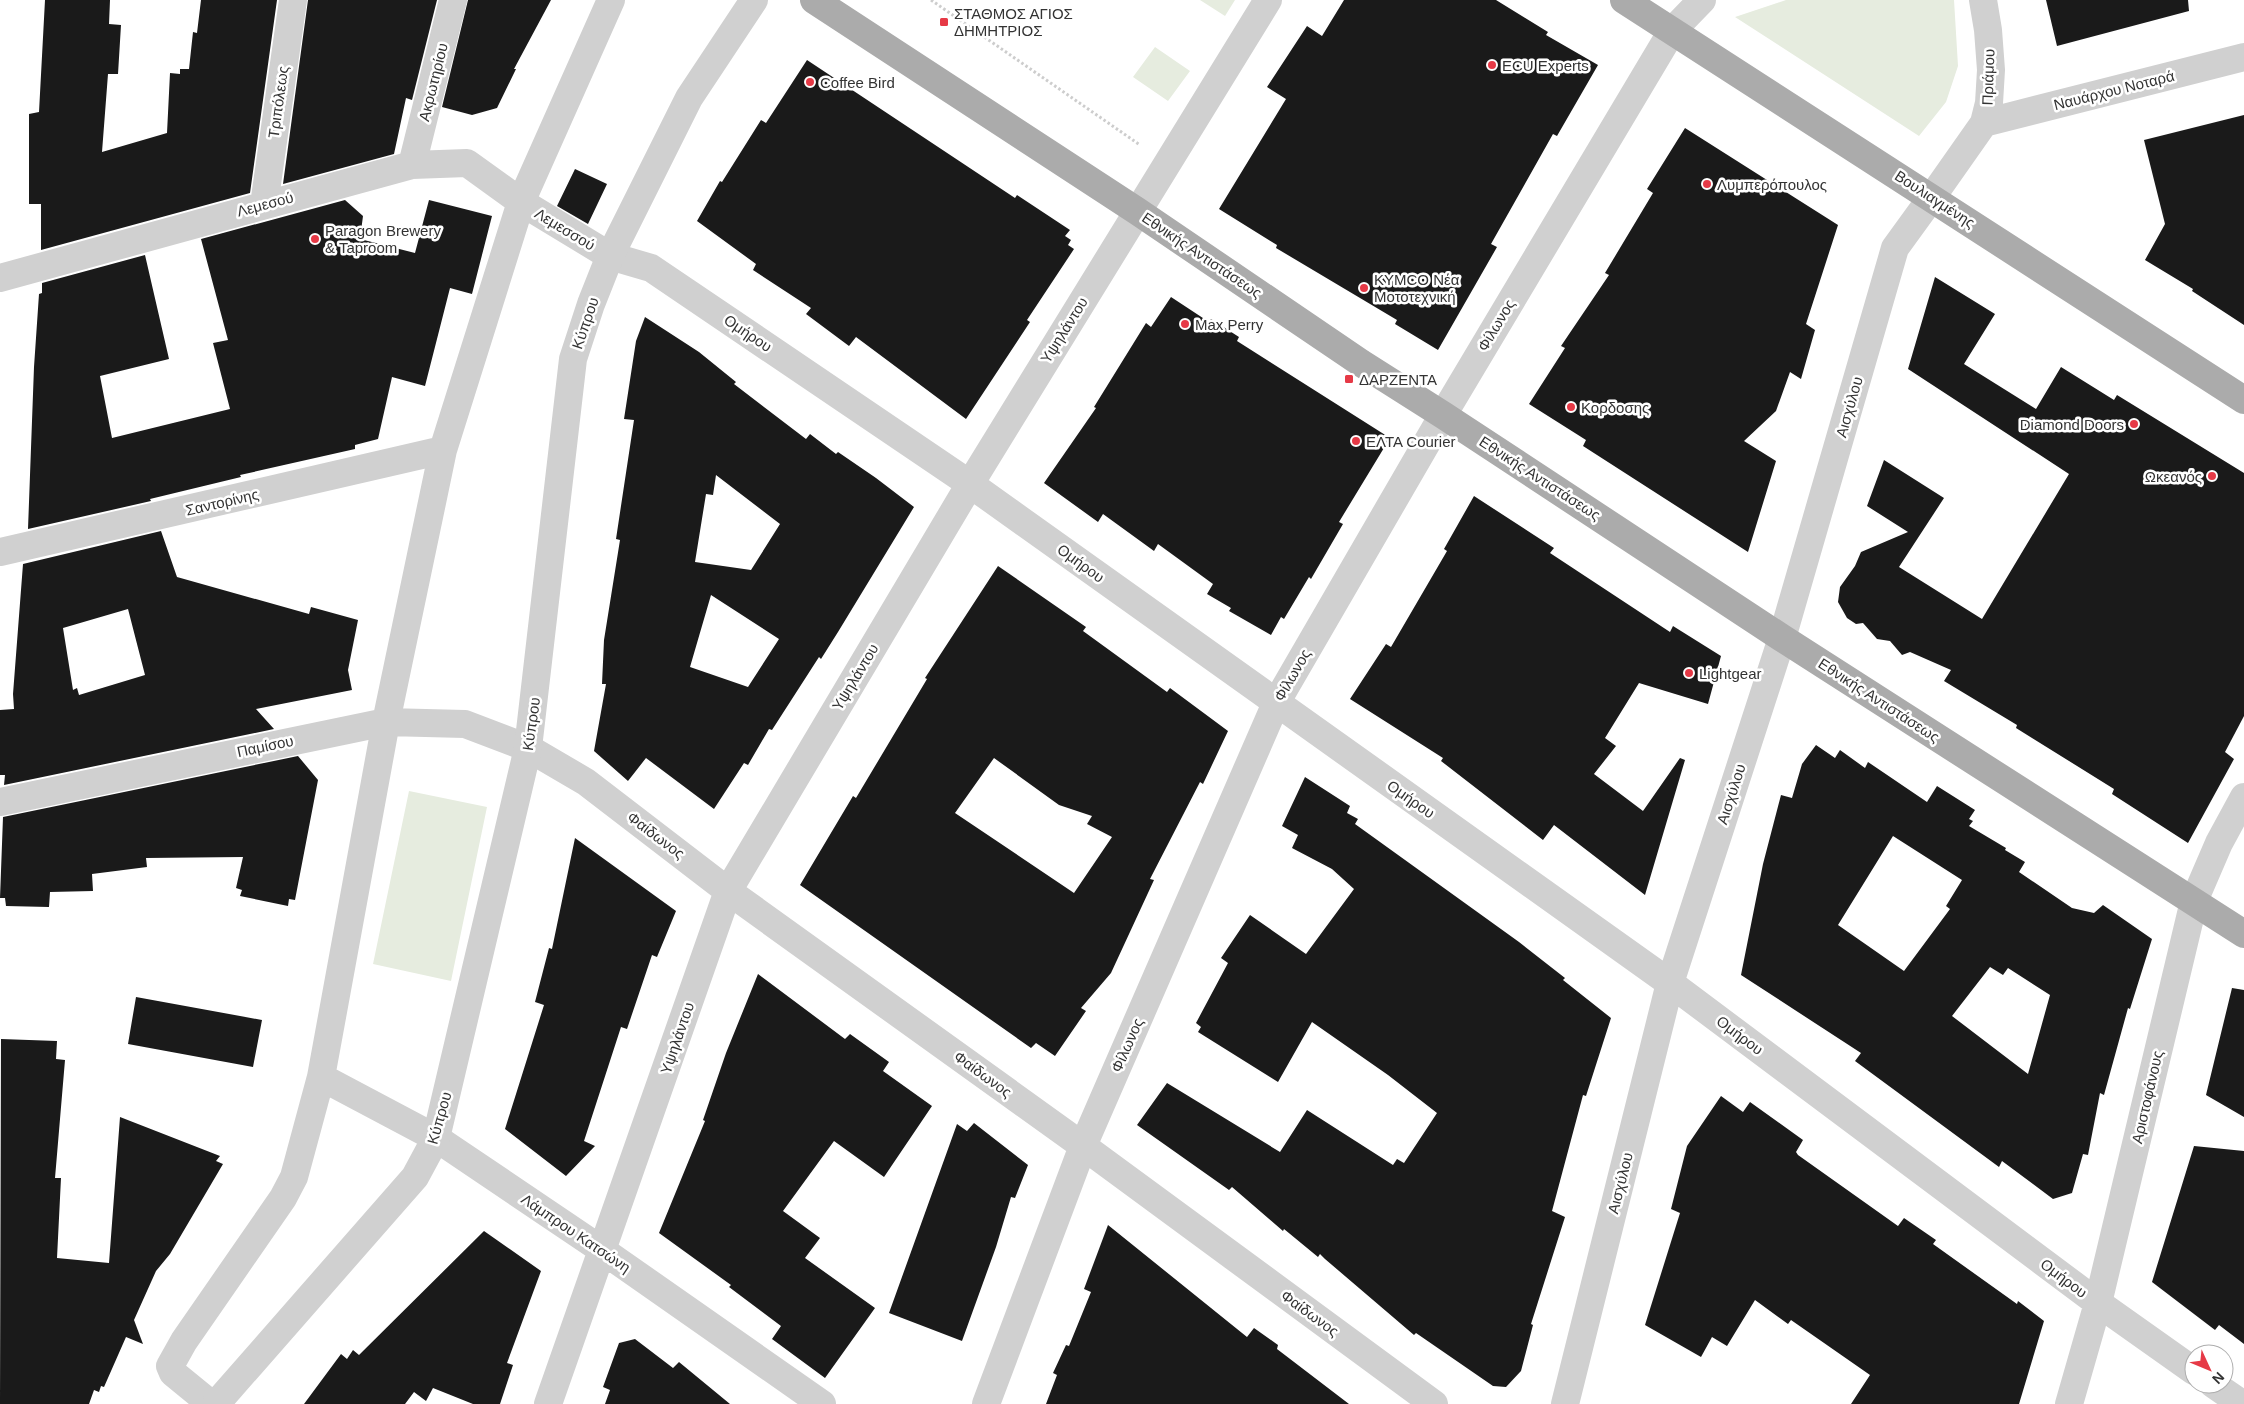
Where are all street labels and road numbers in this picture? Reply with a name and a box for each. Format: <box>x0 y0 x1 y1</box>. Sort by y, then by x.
street label: Ακρωτηρίου <box>415 41 451 123</box>
street label: Πριάμου <box>1979 48 1997 106</box>
street label: Τριπόλεως <box>265 65 291 139</box>
street label: Ναυάρχου Νοταρά <box>2052 67 2176 113</box>
street label: Βουλιαγμένης <box>1892 167 1978 231</box>
street label: Λεμεσού <box>235 188 295 220</box>
street label: Λεμεσσού <box>532 204 598 254</box>
street label: Εθνικής Αντιστάσεως <box>1139 209 1265 301</box>
street label: Υψηλάντου <box>1037 294 1091 366</box>
street label: Κύπρου <box>568 295 602 351</box>
street label: Φίλωνος <box>1474 296 1518 354</box>
street label: Ομήρου <box>721 311 775 355</box>
street label: Αισχύλου <box>1832 375 1866 439</box>
street label: Εθνικής Αντιστάσεως <box>1476 433 1604 523</box>
street label: Σαντορίνης <box>184 485 260 519</box>
street label: Ομήρου <box>1054 540 1108 586</box>
street label: Υψηλάντου <box>828 641 882 713</box>
street label: Φίλωνος <box>1270 646 1314 704</box>
street label: Εθνικής Αντιστάσεως <box>1815 655 1943 745</box>
street label: Κύπρου <box>519 696 543 752</box>
street label: Παμίσου <box>235 732 295 760</box>
street label: Αισχύλου <box>1713 762 1749 826</box>
street label: Ομήρου <box>1384 777 1438 821</box>
street label: Φαίδωνος <box>624 808 688 862</box>
street label: Υψηλάντου <box>657 1000 697 1076</box>
street label: Ομήρου <box>1713 1012 1767 1058</box>
street label: Φίλωνος <box>1108 1015 1146 1075</box>
street label: Φαίδωνος <box>951 1047 1015 1101</box>
street label: Αριστοφάνους <box>2128 1049 2166 1145</box>
street label: Κύπρου <box>423 1090 455 1146</box>
street label: Αισχύλου <box>1604 1151 1636 1215</box>
street label: Λάμπρου Κατσώνη <box>518 1190 634 1276</box>
street label: Ομήρου <box>2037 1255 2091 1301</box>
street label: Φαίδωνος <box>1278 1286 1342 1340</box>

